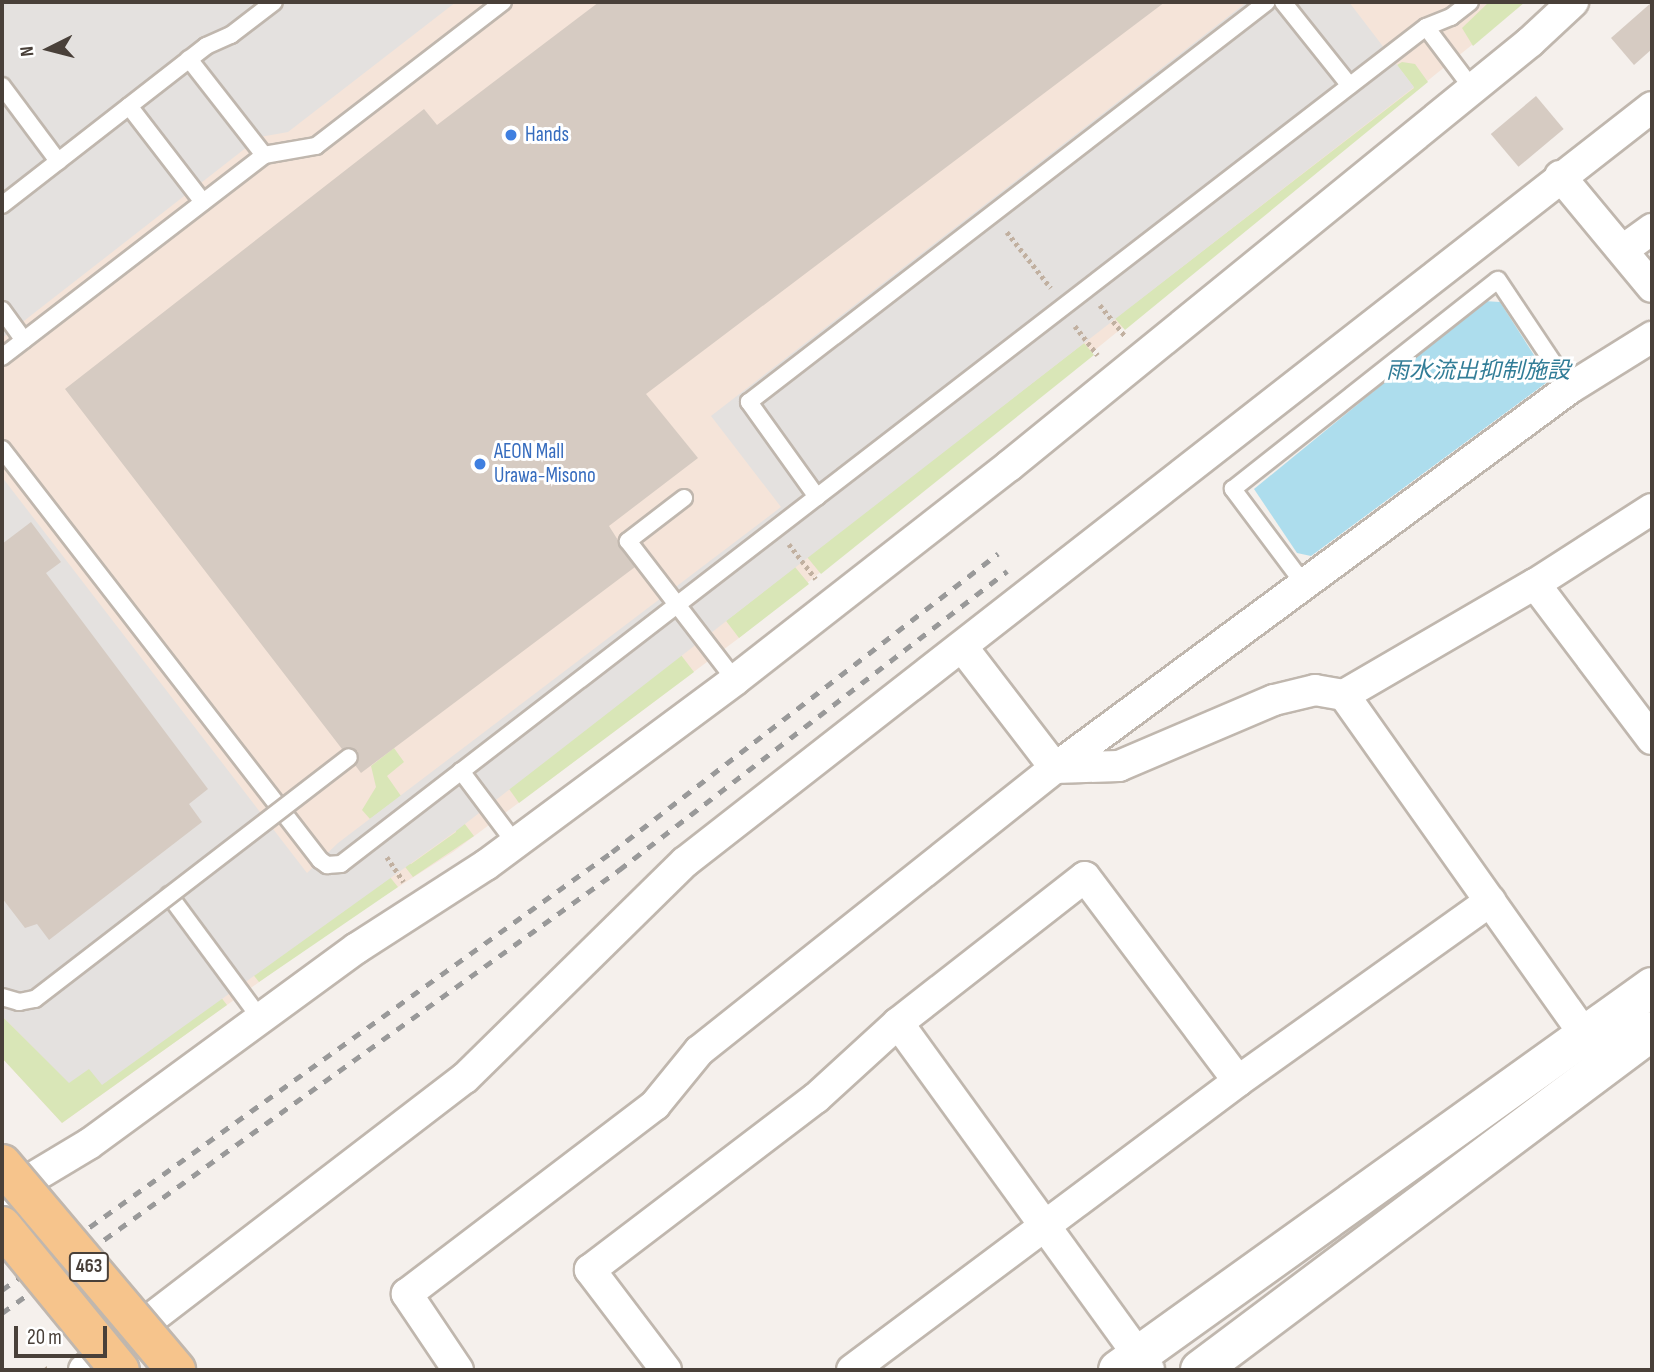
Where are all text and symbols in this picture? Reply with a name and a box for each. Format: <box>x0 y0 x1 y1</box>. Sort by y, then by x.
north arrow <box>14 14 84 84</box>
text: N <box>16 45 40 57</box>
place label: Hands <box>525 122 569 148</box>
marker: Hands <box>503 127 519 143</box>
water label: 雨水流出抑制施設 <box>1386 357 1570 385</box>
place label: AEON Mall Urawa-Misono <box>494 439 596 489</box>
marker: AEON Mall Urawa-Misono <box>472 456 488 472</box>
road number: 463 <box>68 1252 110 1282</box>
scale bar <box>18 1312 110 1356</box>
text: 20 m <box>27 1325 62 1350</box>

